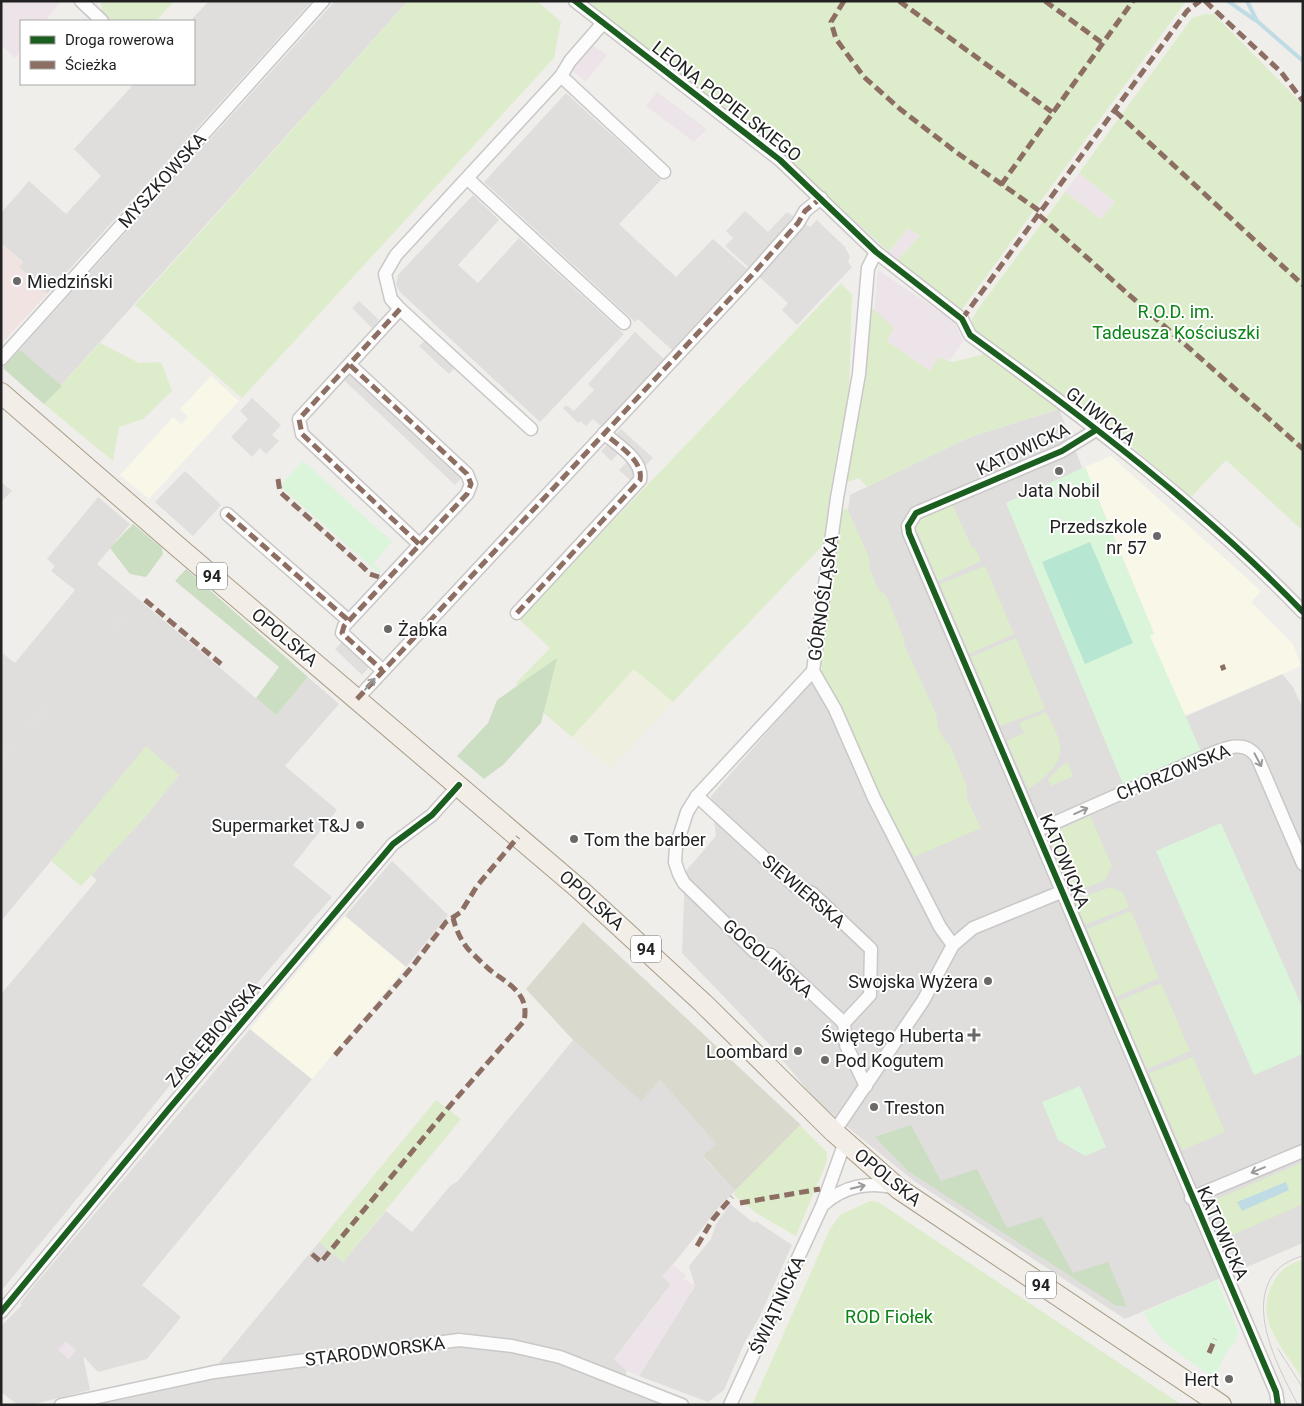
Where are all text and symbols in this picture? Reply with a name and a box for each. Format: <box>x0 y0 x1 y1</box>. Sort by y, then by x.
legend <box>20 20 195 85</box>
text: Droga rowerowa <box>65 31 174 49</box>
street label: LEONA POPIELSKIEGO <box>648 36 806 166</box>
text: Ścieżka <box>65 56 117 74</box>
street label: MYSZKOWSKA <box>114 128 210 232</box>
place label: Miedziński <box>27 271 113 292</box>
marker: Miedziński <box>11 275 23 287</box>
park label: R.O.D. im. Tadeusza Kościuszki <box>1092 301 1260 343</box>
street label: GLIWICKA <box>1062 382 1140 450</box>
street label: KATOWICKA <box>973 418 1073 480</box>
marker: Jata Nobil <box>1053 465 1065 477</box>
place label: Jata Nobil <box>1018 480 1100 501</box>
place label: Przedszkole nr 57 <box>1050 516 1147 558</box>
marker: Przedszkole nr 57 <box>1151 530 1163 542</box>
street label: GÓRNOŚLĄSKA <box>804 533 842 662</box>
road number: 94 <box>197 562 227 590</box>
street label: OPOLSKA <box>248 603 322 671</box>
place label: Żabka <box>398 619 448 640</box>
marker: Żabka <box>382 623 394 635</box>
one-way arrow <box>364 678 376 691</box>
street label: CHORZOWSKA <box>1113 740 1233 804</box>
one-way arrow <box>1253 753 1263 768</box>
one-way arrow <box>1073 806 1088 816</box>
street label: KATOWICKA <box>1036 811 1094 912</box>
place label: Supermarket T&J <box>212 815 350 836</box>
marker: Supermarket T&J <box>354 819 366 831</box>
place label: Tom the barber <box>584 829 706 850</box>
marker: Tom the barber <box>568 833 580 845</box>
street label: SIEWIERSKA <box>758 850 850 932</box>
street label: OPOLSKA <box>555 866 629 935</box>
street label: GOGOLIŃSKA <box>719 914 817 1002</box>
road number: 94 <box>631 936 661 962</box>
place label: Swojska Wyżera <box>848 971 978 992</box>
marker: Swojska Wyżera <box>982 975 994 987</box>
street label: ZAGŁĘBIOWSKA <box>161 977 265 1091</box>
place label: Świętego Huberta <box>821 1025 964 1046</box>
marker: Świętego Huberta <box>968 1029 980 1041</box>
place label: Loombard <box>706 1041 788 1062</box>
marker: Loombard <box>792 1045 804 1057</box>
place label: Pod Kogutem <box>835 1050 944 1071</box>
marker: Pod Kogutem <box>819 1054 831 1066</box>
place label: Treston <box>884 1097 945 1118</box>
marker: Treston <box>868 1101 880 1113</box>
street label: OPOLSKA <box>850 1144 926 1210</box>
one-way arrow <box>1251 1165 1266 1175</box>
one-way arrow <box>850 1182 866 1191</box>
street label: KATOWICKA <box>1193 1183 1253 1283</box>
street label: ŚWIĄTNICKA <box>745 1253 809 1357</box>
road number: 94 <box>1026 1272 1056 1298</box>
park label: ROD Fiołek <box>845 1306 934 1327</box>
street label: STARODWORSKA <box>304 1332 446 1370</box>
place label: Hert <box>1184 1369 1219 1390</box>
marker: Hert <box>1223 1373 1235 1385</box>

